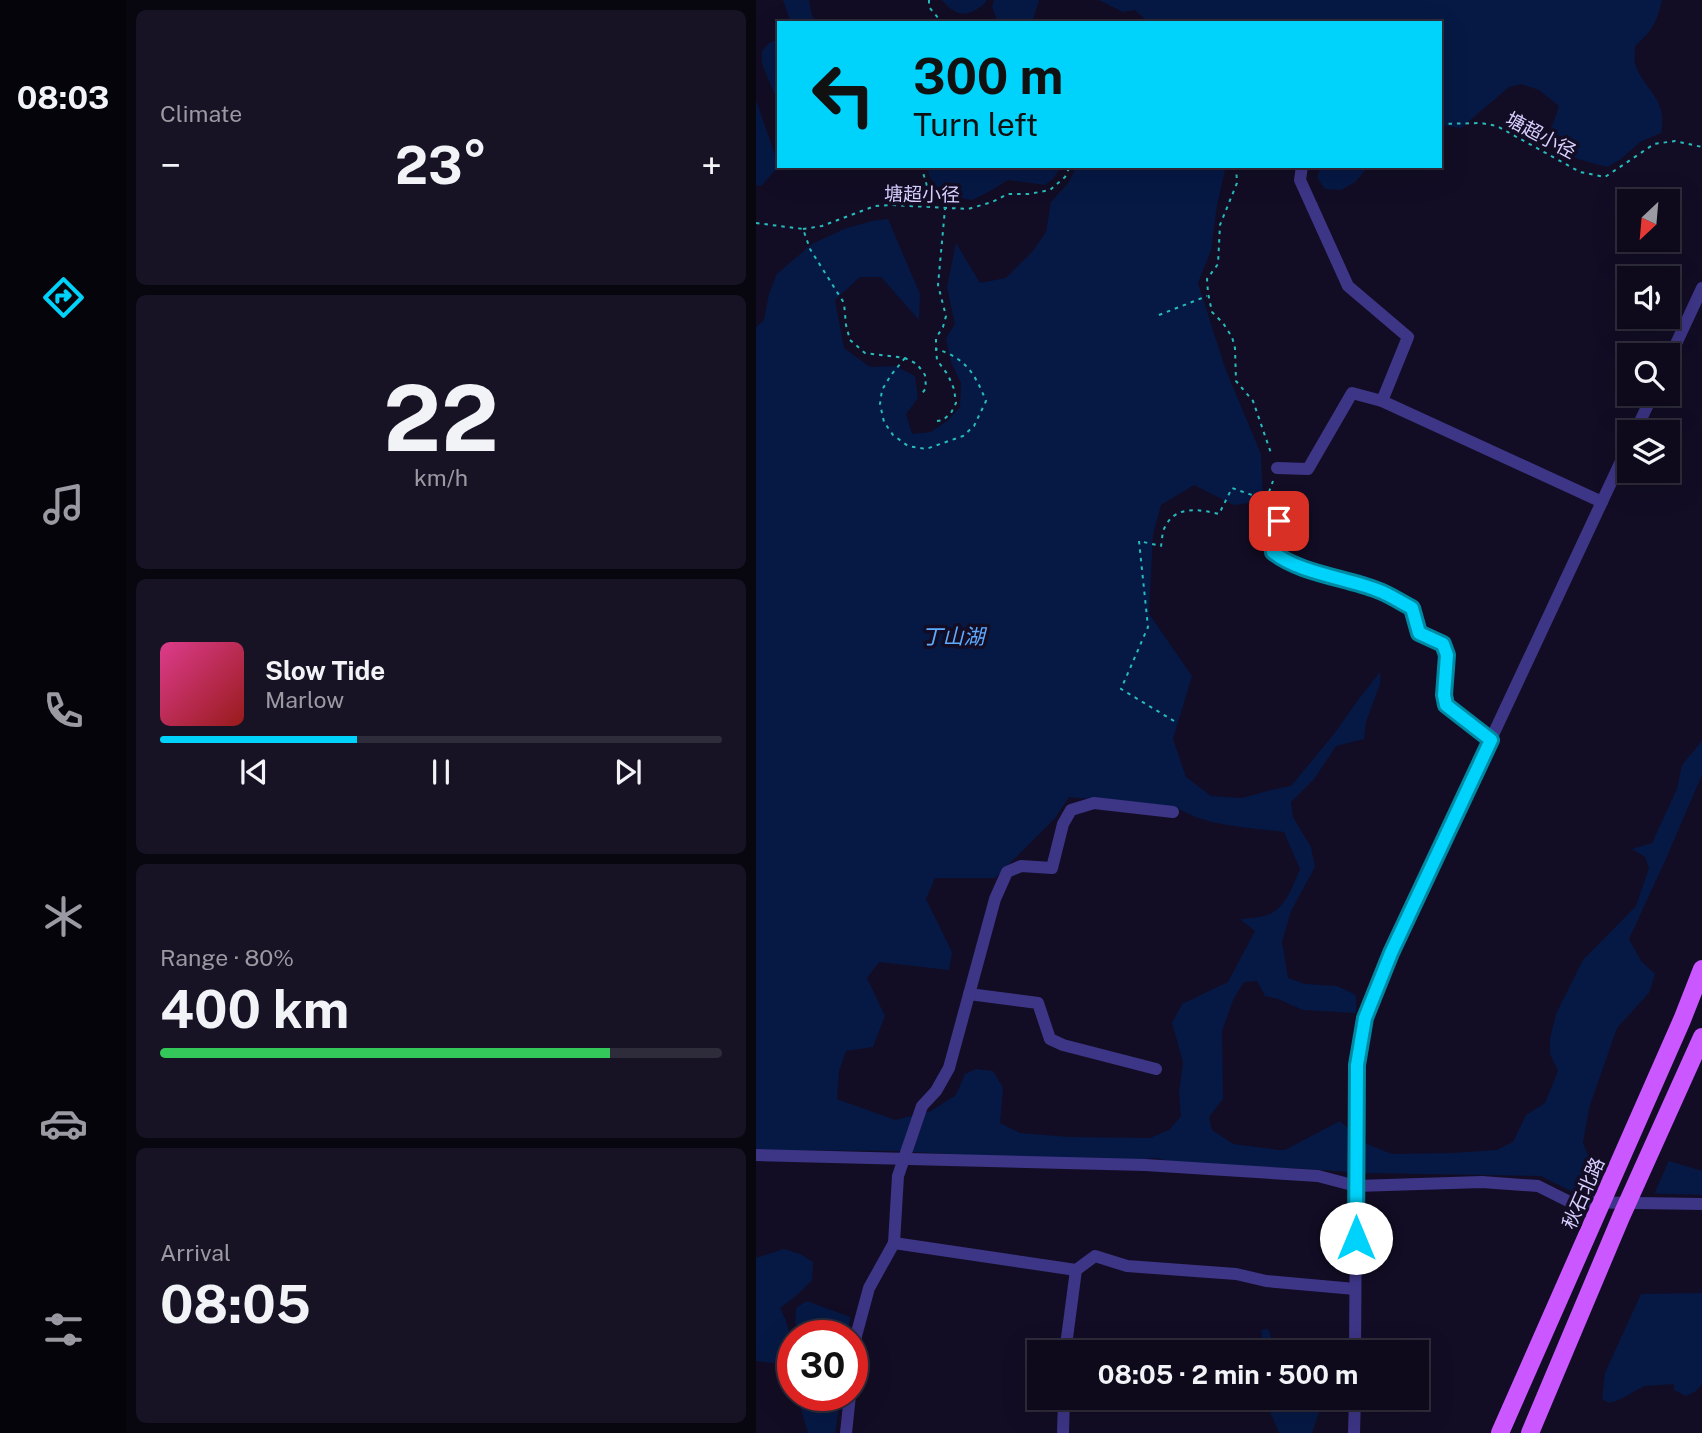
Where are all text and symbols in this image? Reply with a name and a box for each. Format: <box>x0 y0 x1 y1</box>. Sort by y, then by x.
text: 300 m <box>913 47 1063 105</box>
icon: left <box>798 49 889 140</box>
text: 08:03 <box>17 79 109 116</box>
text: Climate <box>160 100 242 127</box>
text: Turn left <box>913 106 1038 143</box>
street label: 塘超小径 <box>1502 107 1580 163</box>
text: 23° <box>395 135 487 196</box>
text: − <box>160 143 181 188</box>
text: + <box>701 143 722 188</box>
street label: 塘超小径 <box>884 182 960 206</box>
north arrow <box>1617 189 1680 252</box>
map controls <box>1617 189 1680 483</box>
button: sound <box>1617 266 1680 329</box>
icon: directions <box>39 273 88 322</box>
button: search <box>1617 343 1680 406</box>
text: 22 <box>383 365 499 471</box>
button: layers <box>1617 420 1680 483</box>
text: km/h <box>414 464 468 491</box>
icon: music <box>39 480 88 529</box>
pin <box>1249 491 1309 551</box>
icon: arrive <box>1260 502 1298 540</box>
water label: 丁山湖 <box>922 624 987 649</box>
text: Slow Tide <box>265 655 385 686</box>
icon: phone <box>39 686 88 735</box>
text: Marlow <box>265 686 344 713</box>
icon: previous <box>235 753 273 791</box>
icon: pause <box>422 753 460 791</box>
icon: next <box>609 753 647 791</box>
icon: climate <box>39 892 88 941</box>
text: Range · 80% <box>160 944 294 971</box>
text: 400 km <box>160 979 349 1040</box>
icon: car <box>39 1099 88 1148</box>
street label: 秋石北路 <box>1557 1154 1609 1232</box>
position arrow <box>1319 1201 1393 1275</box>
text: Arrival <box>160 1239 231 1266</box>
text: 08:05 <box>160 1274 311 1335</box>
icon: filters <box>39 1305 88 1354</box>
speed limit sign: 30 <box>777 1320 868 1411</box>
text: 08:05 · 2 min · 500 m <box>1098 1359 1358 1390</box>

